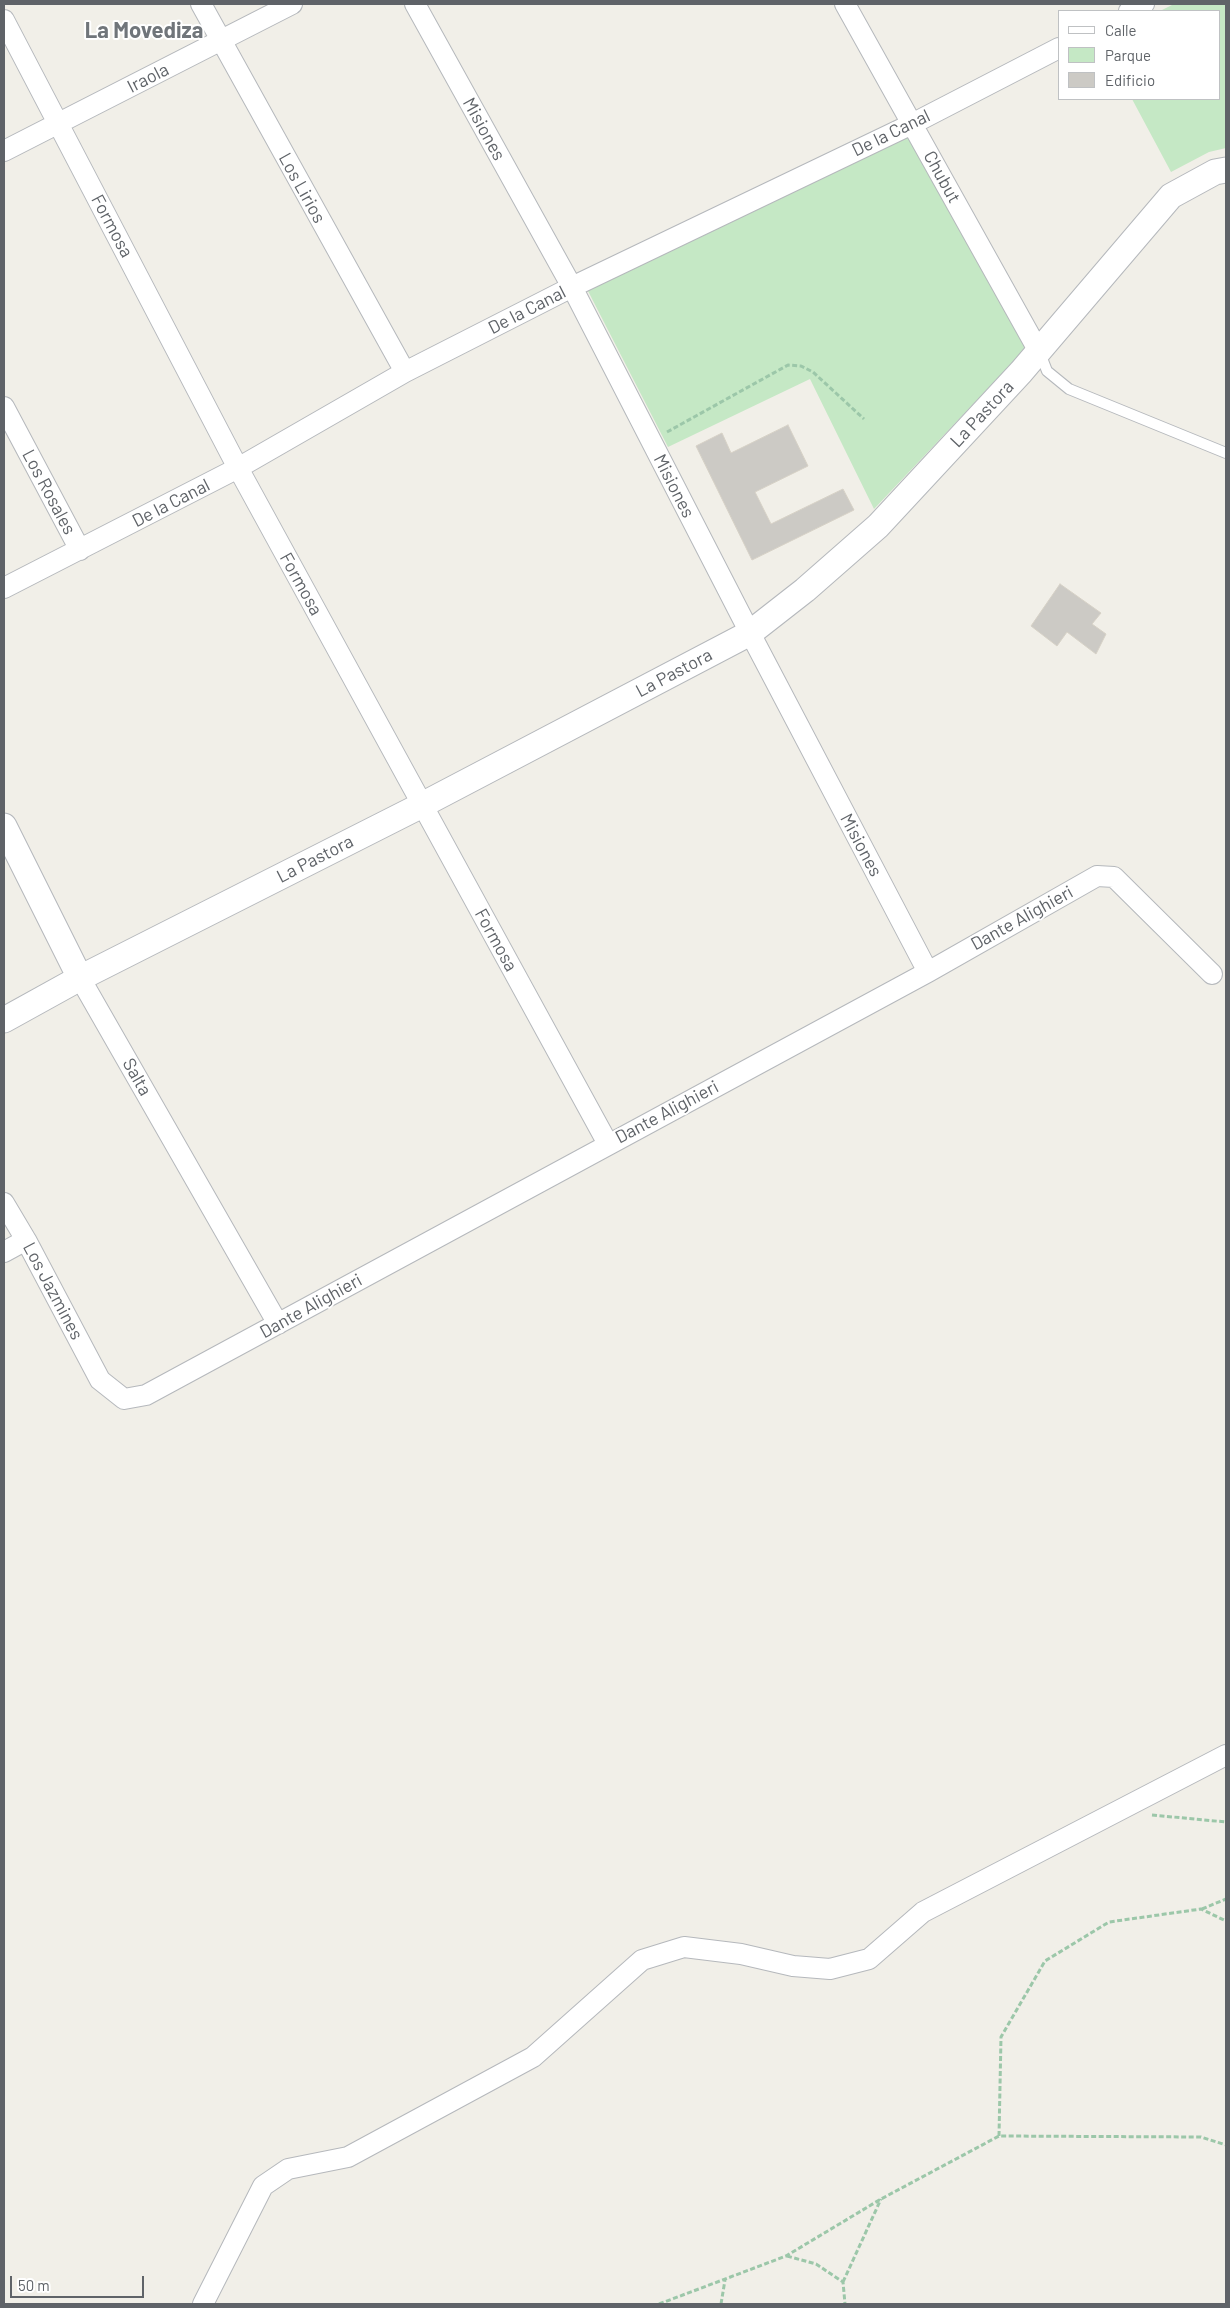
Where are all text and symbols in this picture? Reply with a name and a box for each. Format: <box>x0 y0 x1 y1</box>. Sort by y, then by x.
legend <box>1058 10 1220 100</box>
district label: La Movediza <box>85 18 203 44</box>
text: Calle <box>1105 21 1137 39</box>
text: Parque <box>1105 46 1151 64</box>
street label: Iraola <box>124 58 172 98</box>
text: Edificio <box>1105 71 1155 89</box>
street label: Misiones <box>458 94 510 164</box>
street label: De la Canal <box>848 105 934 161</box>
street label: Chubut <box>919 147 965 207</box>
street label: Los Lirios <box>274 149 330 227</box>
street label: Formosa <box>86 191 138 261</box>
street label: De la Canal <box>485 281 569 339</box>
street label: La Pastora <box>946 376 1018 452</box>
street label: Los Rosales <box>18 446 80 538</box>
street label: Misiones <box>649 451 699 521</box>
street label: De la Canal <box>129 474 213 532</box>
street label: Formosa <box>275 549 327 619</box>
street label: La Pastora <box>632 644 716 702</box>
street label: Misiones <box>835 810 887 880</box>
street label: La Pastora <box>273 830 357 888</box>
street label: Dante Alighieri <box>967 881 1077 955</box>
street label: Formosa <box>470 905 522 975</box>
street label: Salta <box>118 1054 156 1100</box>
street label: Dante Alighieri <box>612 1076 722 1148</box>
street label: Los Jazmines <box>18 1239 88 1343</box>
street label: Dante Alighieri <box>256 1269 366 1343</box>
scale bar <box>12 2266 146 2298</box>
text: 50 m <box>18 2276 50 2294</box>

